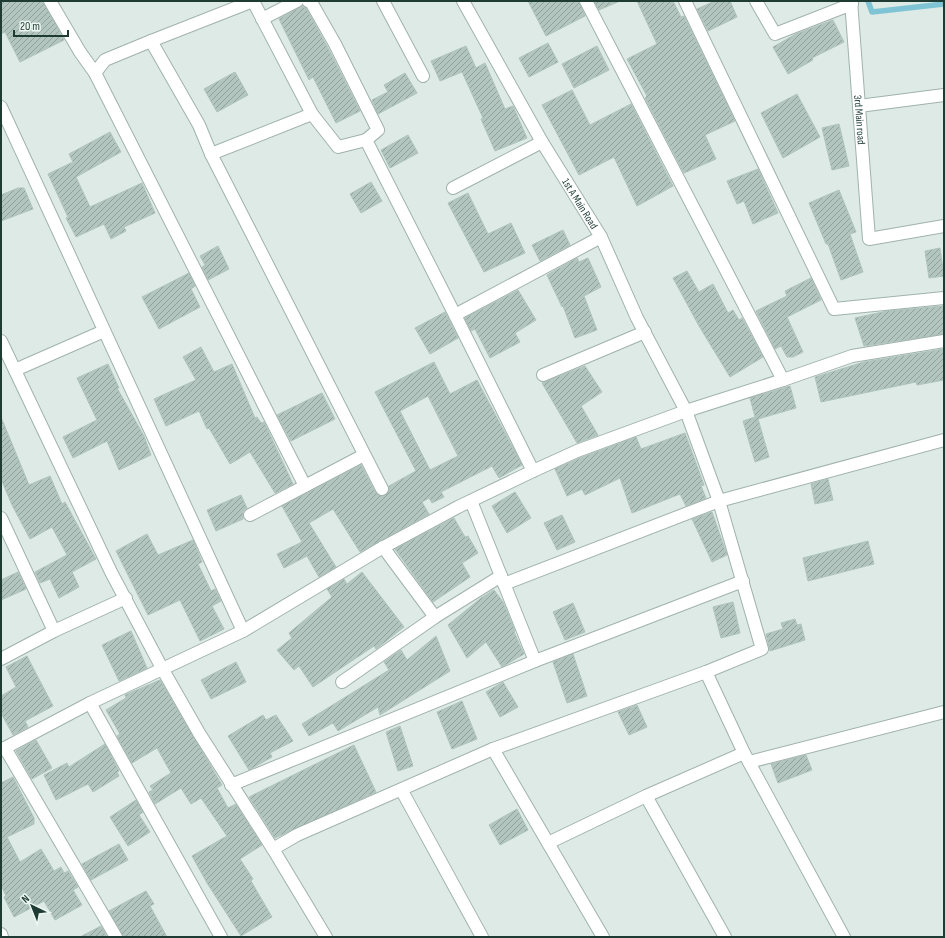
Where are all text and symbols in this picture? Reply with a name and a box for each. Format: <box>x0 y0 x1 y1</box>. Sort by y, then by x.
scale bar <box>14 12 68 38</box>
text: 20 m <box>20 19 40 34</box>
street label: 3rd Main road <box>852 94 868 145</box>
street label: 1st A Main Road <box>560 176 601 231</box>
north arrow <box>12 886 52 926</box>
text: N <box>19 892 32 906</box>

